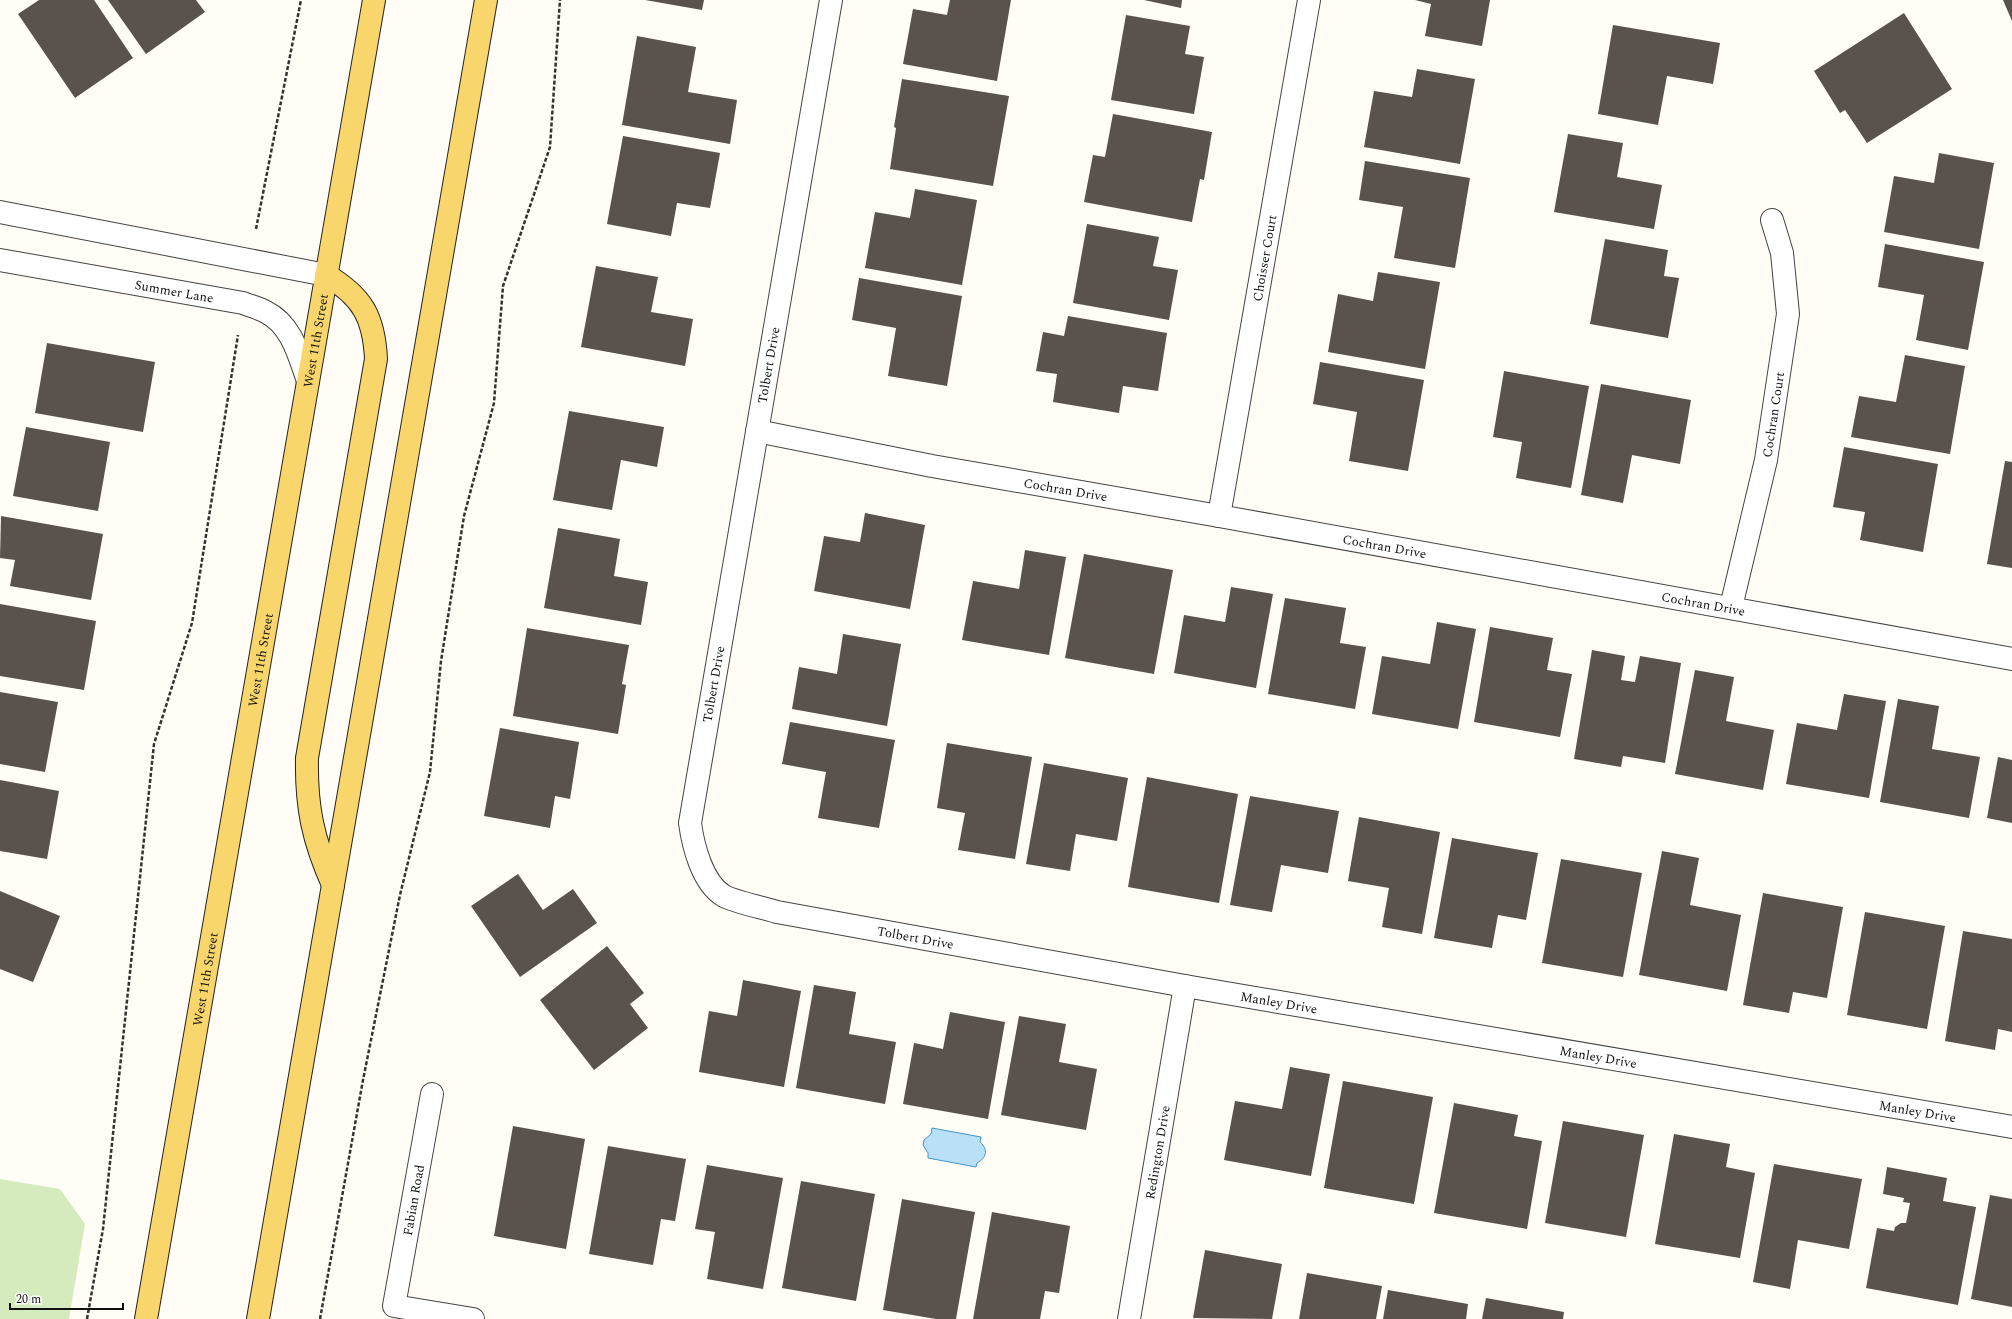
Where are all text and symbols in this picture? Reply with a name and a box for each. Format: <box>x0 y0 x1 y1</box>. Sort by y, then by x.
street label: Choisser Court <box>1248 213 1282 303</box>
street label: Summer Lane <box>133 275 215 309</box>
street label: West 11th Street <box>298 292 334 389</box>
street label: Tolbert Drive <box>752 325 786 405</box>
street label: Cochran Court <box>1758 370 1790 459</box>
street label: Cochran Drive <box>1022 473 1109 507</box>
street label: Cochran Drive <box>1341 529 1428 564</box>
street label: Cochran Drive <box>1660 587 1747 622</box>
street label: West 11th Street <box>243 611 279 708</box>
street label: Tolbert Drive <box>697 644 731 724</box>
street label: Tolbert Drive <box>875 921 955 955</box>
street label: West 11th Street <box>188 930 224 1028</box>
street label: Manley Drive <box>1239 987 1319 1019</box>
street label: Manley Drive <box>1558 1041 1638 1074</box>
street label: Manley Drive <box>1878 1096 1958 1128</box>
street label: Redington Drive <box>1140 1104 1176 1201</box>
street label: Fabian Road <box>398 1163 430 1237</box>
scale bar <box>10 1285 123 1311</box>
text: 20 m <box>16 1290 41 1309</box>

